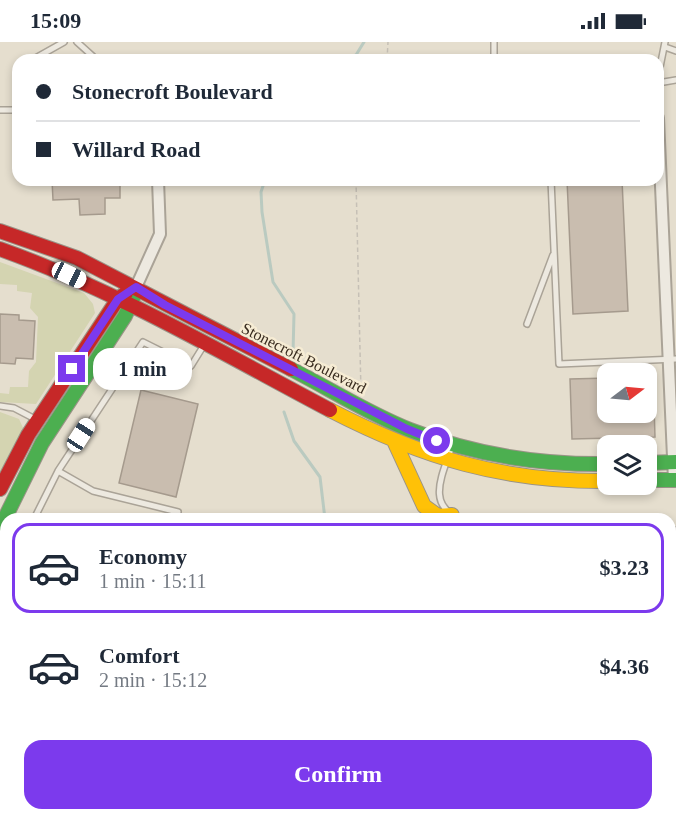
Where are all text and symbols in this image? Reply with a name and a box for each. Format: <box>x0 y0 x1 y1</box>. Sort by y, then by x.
text: 15:09 <box>30 8 81 33</box>
text: Stonecroft Boulevard <box>72 79 273 104</box>
text: Willard Road <box>72 137 201 162</box>
car <box>49 259 89 291</box>
street label: Stonecroft Boulevard <box>239 319 369 397</box>
callout: 1 min <box>93 348 192 390</box>
route end <box>58 355 85 382</box>
text: 1 min <box>118 358 167 380</box>
north arrow <box>597 363 657 423</box>
map controls <box>597 363 657 495</box>
car <box>64 415 98 455</box>
route start <box>423 427 450 454</box>
button: layers <box>597 435 657 495</box>
icon: car <box>27 541 81 595</box>
text: Economy <box>99 544 187 569</box>
text: $3.23 <box>600 555 649 580</box>
text: 1 min · 15:11 <box>99 570 207 592</box>
icon: car <box>27 640 81 694</box>
text: Comfort <box>99 643 180 668</box>
text: $4.36 <box>600 654 649 679</box>
text: 2 min · 15:12 <box>99 669 207 691</box>
button: Confirm <box>24 740 652 809</box>

